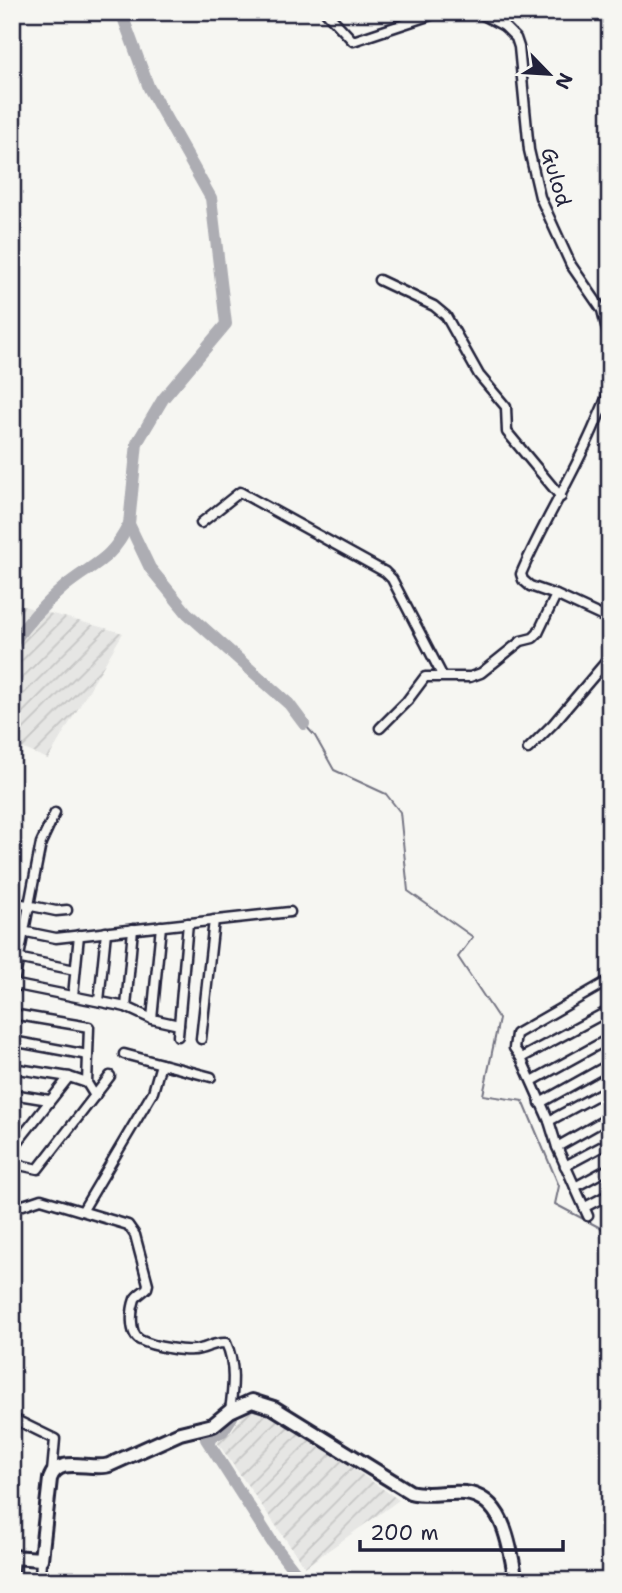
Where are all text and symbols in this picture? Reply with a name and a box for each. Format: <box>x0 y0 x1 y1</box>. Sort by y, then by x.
north arrow <box>514 38 584 108</box>
text: N <box>549 69 578 93</box>
street label: Gulod <box>534 144 578 210</box>
scale bar <box>360 1509 562 1553</box>
text: 200 m <box>370 1519 439 1547</box>

